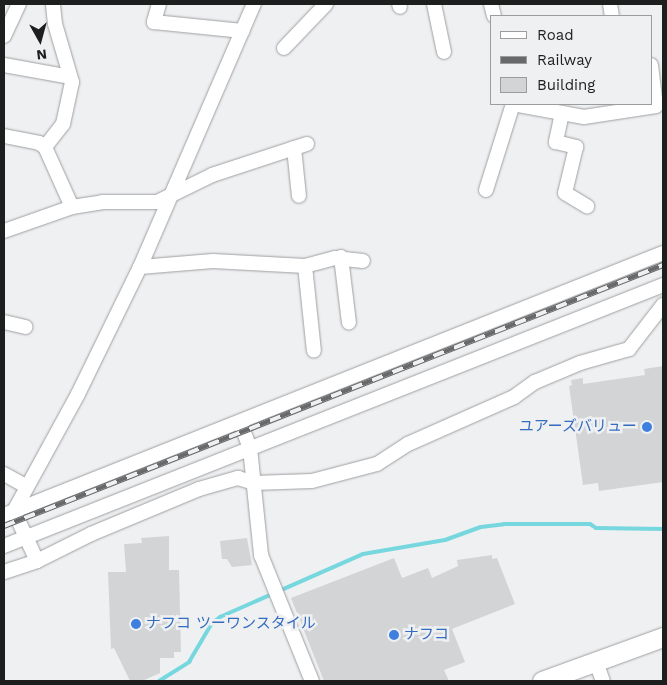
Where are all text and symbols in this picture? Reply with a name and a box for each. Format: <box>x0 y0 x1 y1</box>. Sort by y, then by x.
north arrow <box>15 15 65 65</box>
legend <box>490 15 652 105</box>
text: Road <box>537 26 574 44</box>
text: N <box>36 46 48 63</box>
text: Railway <box>537 51 592 69</box>
text: Building <box>537 76 595 94</box>
place label: ユアーズバリュー <box>518 418 637 436</box>
marker: ユアーズバリュー <box>641 421 653 433</box>
place label: ナフコ ツーワンスタイル <box>146 615 316 633</box>
marker: ナフコ ツーワンスタイル <box>130 618 142 630</box>
place label: ナフコ <box>404 626 449 644</box>
marker: ナフコ <box>388 629 400 641</box>

